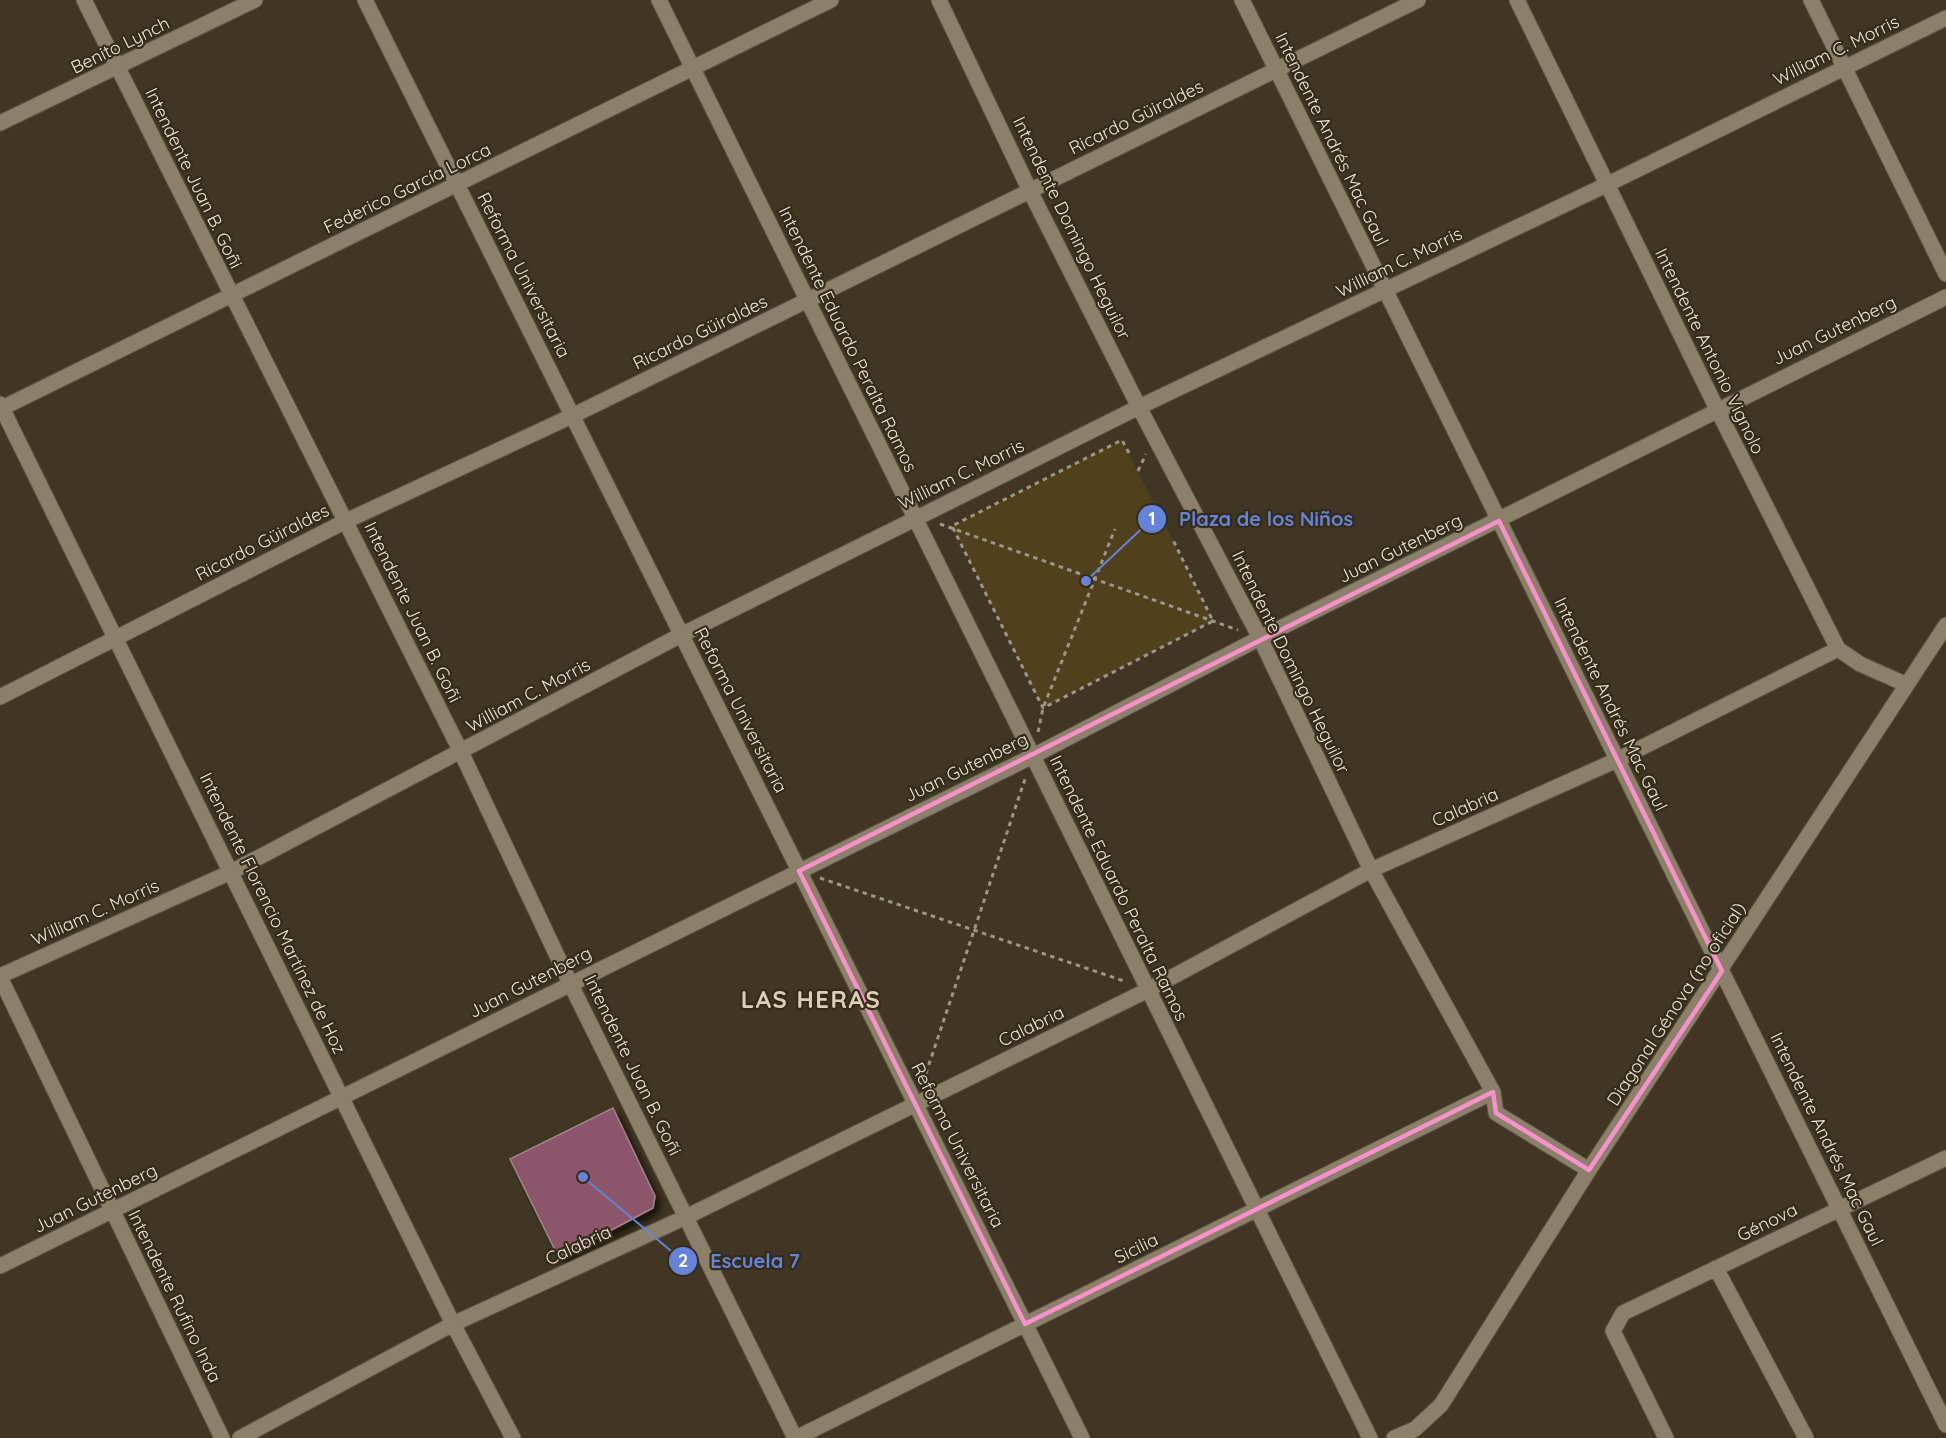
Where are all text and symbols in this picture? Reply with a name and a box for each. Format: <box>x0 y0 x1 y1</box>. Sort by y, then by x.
street label: William C. Morris <box>1769 10 1903 90</box>
street label: Benito Lynch <box>67 11 173 79</box>
street label: Intendente Andrés Mac Gaul <box>1270 28 1394 250</box>
street label: Ricardo Güiraldes <box>1065 74 1207 160</box>
street label: Intendente Juan B. Goñi <box>140 84 248 272</box>
street label: Intendente Domingo Heguilor <box>1008 113 1136 343</box>
street label: Federico García Lorca <box>320 137 494 239</box>
street label: Reforma Universitaria <box>472 188 576 362</box>
street label: Intendente Eduardo Peralta Ramos <box>773 202 923 476</box>
street label: William C. Morris <box>1332 222 1466 302</box>
street label: Intendente Antonio Vignolo <box>1650 244 1770 458</box>
street label: Ricardo Güiraldes <box>629 289 771 375</box>
street label: Juan Gutenberg <box>1768 290 1900 370</box>
street label: William C. Morris <box>894 434 1028 514</box>
street label: Ricardo Güiraldes <box>191 498 333 586</box>
callout: Plaza de los Niños <box>1137 500 1365 538</box>
text: Plaza de los Niños <box>1179 506 1353 531</box>
text: 1 <box>1148 507 1156 530</box>
street label: Juan Gutenberg <box>1334 508 1466 588</box>
street label: Intendente Juan B. Goñi <box>359 518 467 706</box>
street label: Intendente Domingo Heguilor <box>1227 547 1355 777</box>
street label: Intendente Andrés Mac Gaul <box>1549 593 1673 815</box>
street label: Reforma Universitaria <box>689 623 793 797</box>
street label: William C. Morris <box>462 653 594 737</box>
street label: Juan Gutenberg <box>900 727 1032 807</box>
street label: Intendente Eduardo Peralta Ramos <box>1044 751 1194 1025</box>
street label: Intendente Florencio Martínez de Hoz <box>195 769 351 1057</box>
street label: Calabria <box>1428 782 1502 832</box>
street label: William C. Morris <box>28 874 162 950</box>
street label: Diagonal Génova (no oficial) <box>1602 898 1750 1110</box>
street label: Juan Gutenberg <box>465 941 595 1023</box>
street label: Intendente Juan B. Goñi <box>579 971 687 1159</box>
district label: LAS HERAS <box>741 984 881 1014</box>
street label: Calabria <box>994 1000 1068 1052</box>
street label: Intendente Andrés Mac Gaul <box>1765 1028 1889 1250</box>
street label: Reforma Universitaria <box>906 1058 1010 1232</box>
street label: Juan Gutenberg <box>29 1158 161 1238</box>
street label: Génova <box>1733 1198 1801 1246</box>
street label: Intendente Rufino Inda <box>123 1206 227 1386</box>
street label: Calabria <box>541 1220 615 1270</box>
street label: Sicilia <box>1110 1228 1162 1268</box>
callout: Escuela 7 <box>668 1242 812 1280</box>
text: Escuela 7 <box>710 1248 800 1273</box>
text: 2 <box>678 1249 688 1272</box>

